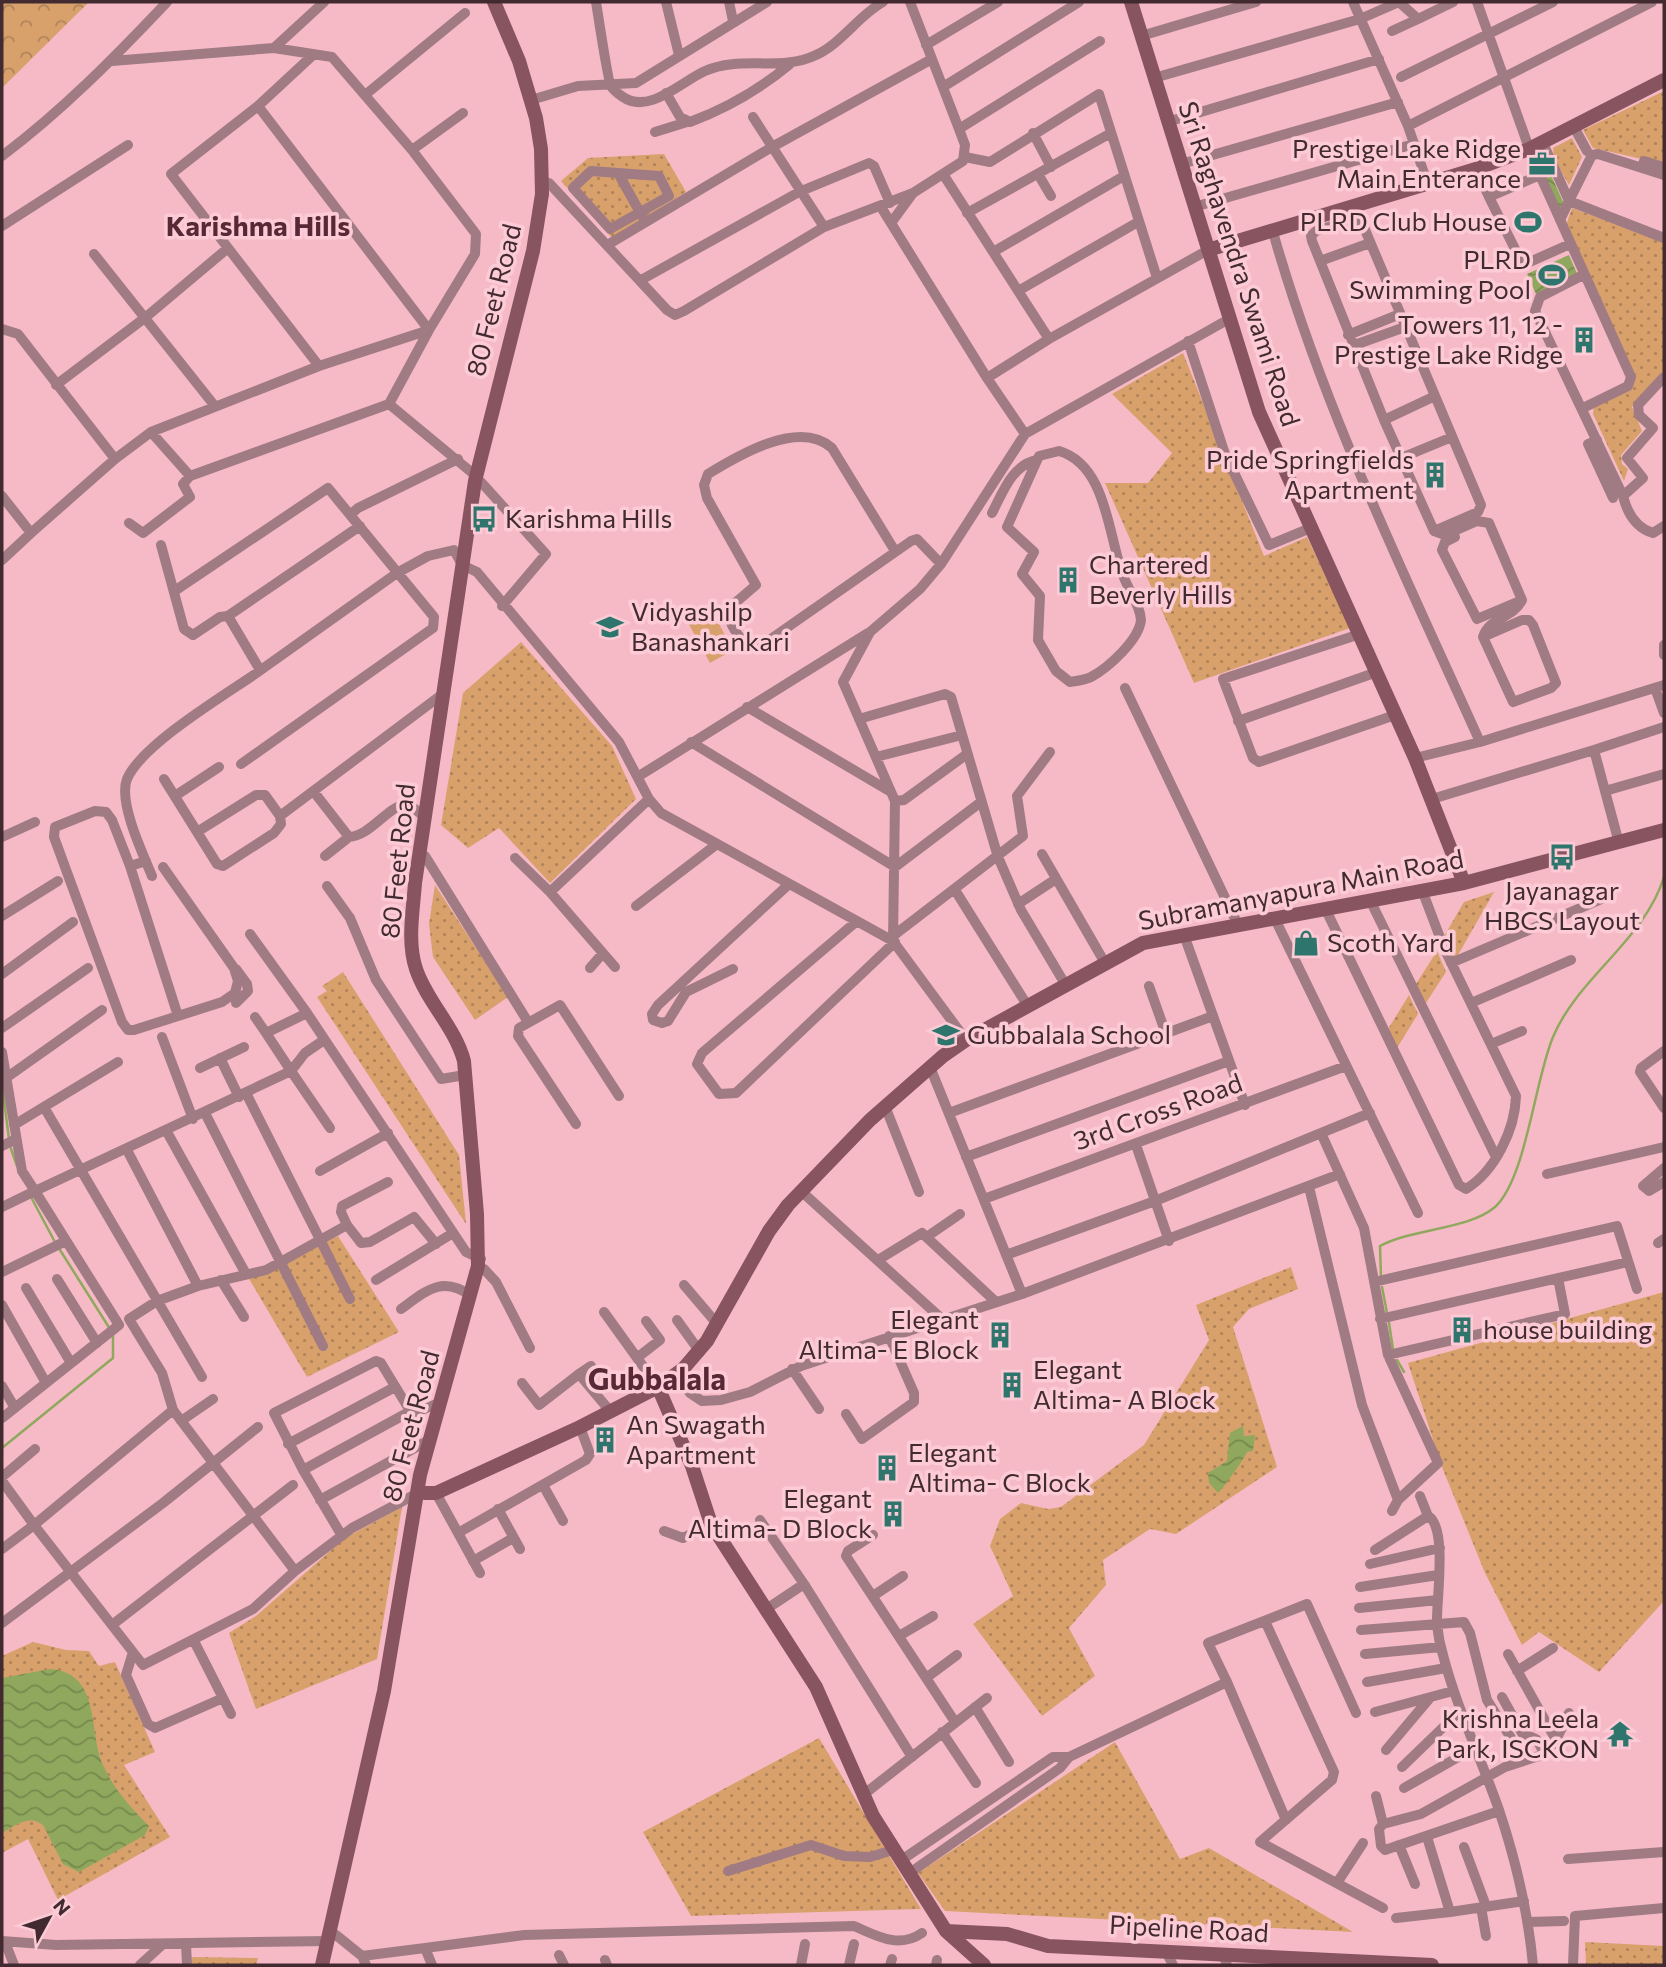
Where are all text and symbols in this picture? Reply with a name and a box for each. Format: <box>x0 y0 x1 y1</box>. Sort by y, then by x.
street label: Sri Raghavendra Swami Road <box>1173 97 1308 430</box>
place label: Prestige Lake Ridge Main Enterance <box>1292 132 1521 193</box>
office icon: Prestige Lake Ridge Main Enterance <box>1527 149 1557 179</box>
place label: PLRD Club House <box>1300 205 1507 236</box>
sports icon: PLRD Club House <box>1513 207 1543 237</box>
district label: Karishma Hills <box>166 208 350 242</box>
street label: 80 Feet Road <box>459 220 526 379</box>
place label: PLRD Swimming Pool <box>1349 243 1531 304</box>
sports icon: PLRD Swimming Pool <box>1537 260 1567 290</box>
place label: Towers 11, 12 - Prestige Lake Ridge <box>1334 308 1563 369</box>
building icon: Towers 11, 12 - Prestige Lake Ridge <box>1569 325 1599 355</box>
place label: Pride Springfields Apartment <box>1206 443 1414 504</box>
building icon: Pride Springfields Apartment <box>1420 460 1450 490</box>
place label: Karishma Hills <box>505 502 672 533</box>
bus stop icon: Karishma Hills <box>469 504 499 534</box>
place label: Chartered Beverly Hills <box>1089 548 1232 609</box>
building icon: Chartered Beverly Hills <box>1053 565 1083 595</box>
place label: Vidyashilp Banashankari <box>631 595 790 656</box>
school or university icon: Vidyashilp Banashankari <box>595 612 625 642</box>
street label: 80 Feet Road <box>373 782 420 940</box>
street label: Subramanyapura Main Road <box>1135 842 1466 935</box>
bus stop icon: Jayanagar HBCS Layout <box>1547 842 1577 872</box>
place label: Jayanagar HBCS Layout <box>1484 874 1640 935</box>
place label: Scoth Yard <box>1327 926 1454 957</box>
shop icon: Scoth Yard <box>1291 928 1321 958</box>
place label: Gubbalala School <box>967 1018 1171 1049</box>
school or university icon: Gubbalala School <box>931 1020 961 1050</box>
street label: 3rd Cross Road <box>1069 1066 1246 1155</box>
place label: Elegant Altima- E Block <box>799 1303 979 1364</box>
place label: house building <box>1483 1313 1652 1344</box>
building icon: house building <box>1447 1315 1477 1345</box>
building icon: Elegant Altima- E Block <box>985 1320 1015 1350</box>
street label: 80 Feet Road <box>374 1346 445 1505</box>
place label: Elegant Altima- A Block <box>1033 1353 1216 1414</box>
district label: Gubbalala <box>588 1359 726 1396</box>
building icon: Elegant Altima- A Block <box>997 1370 1027 1400</box>
place label: An Swagath Apartment <box>626 1408 766 1469</box>
building icon: An Swagath Apartment <box>590 1425 620 1455</box>
place label: Elegant Altima- C Block <box>908 1436 1091 1497</box>
building icon: Elegant Altima- C Block <box>872 1453 902 1483</box>
place label: Elegant Altima- D Block <box>688 1482 872 1543</box>
building icon: Elegant Altima- D Block <box>878 1499 908 1529</box>
place label: Krishna Leela Park, ISCKON <box>1436 1702 1599 1763</box>
temple icon: Krishna Leela Park, ISCKON <box>1605 1719 1635 1749</box>
north arrow <box>14 1883 84 1953</box>
text: N <box>49 1894 76 1920</box>
street label: Pipeline Road <box>1109 1908 1270 1947</box>

